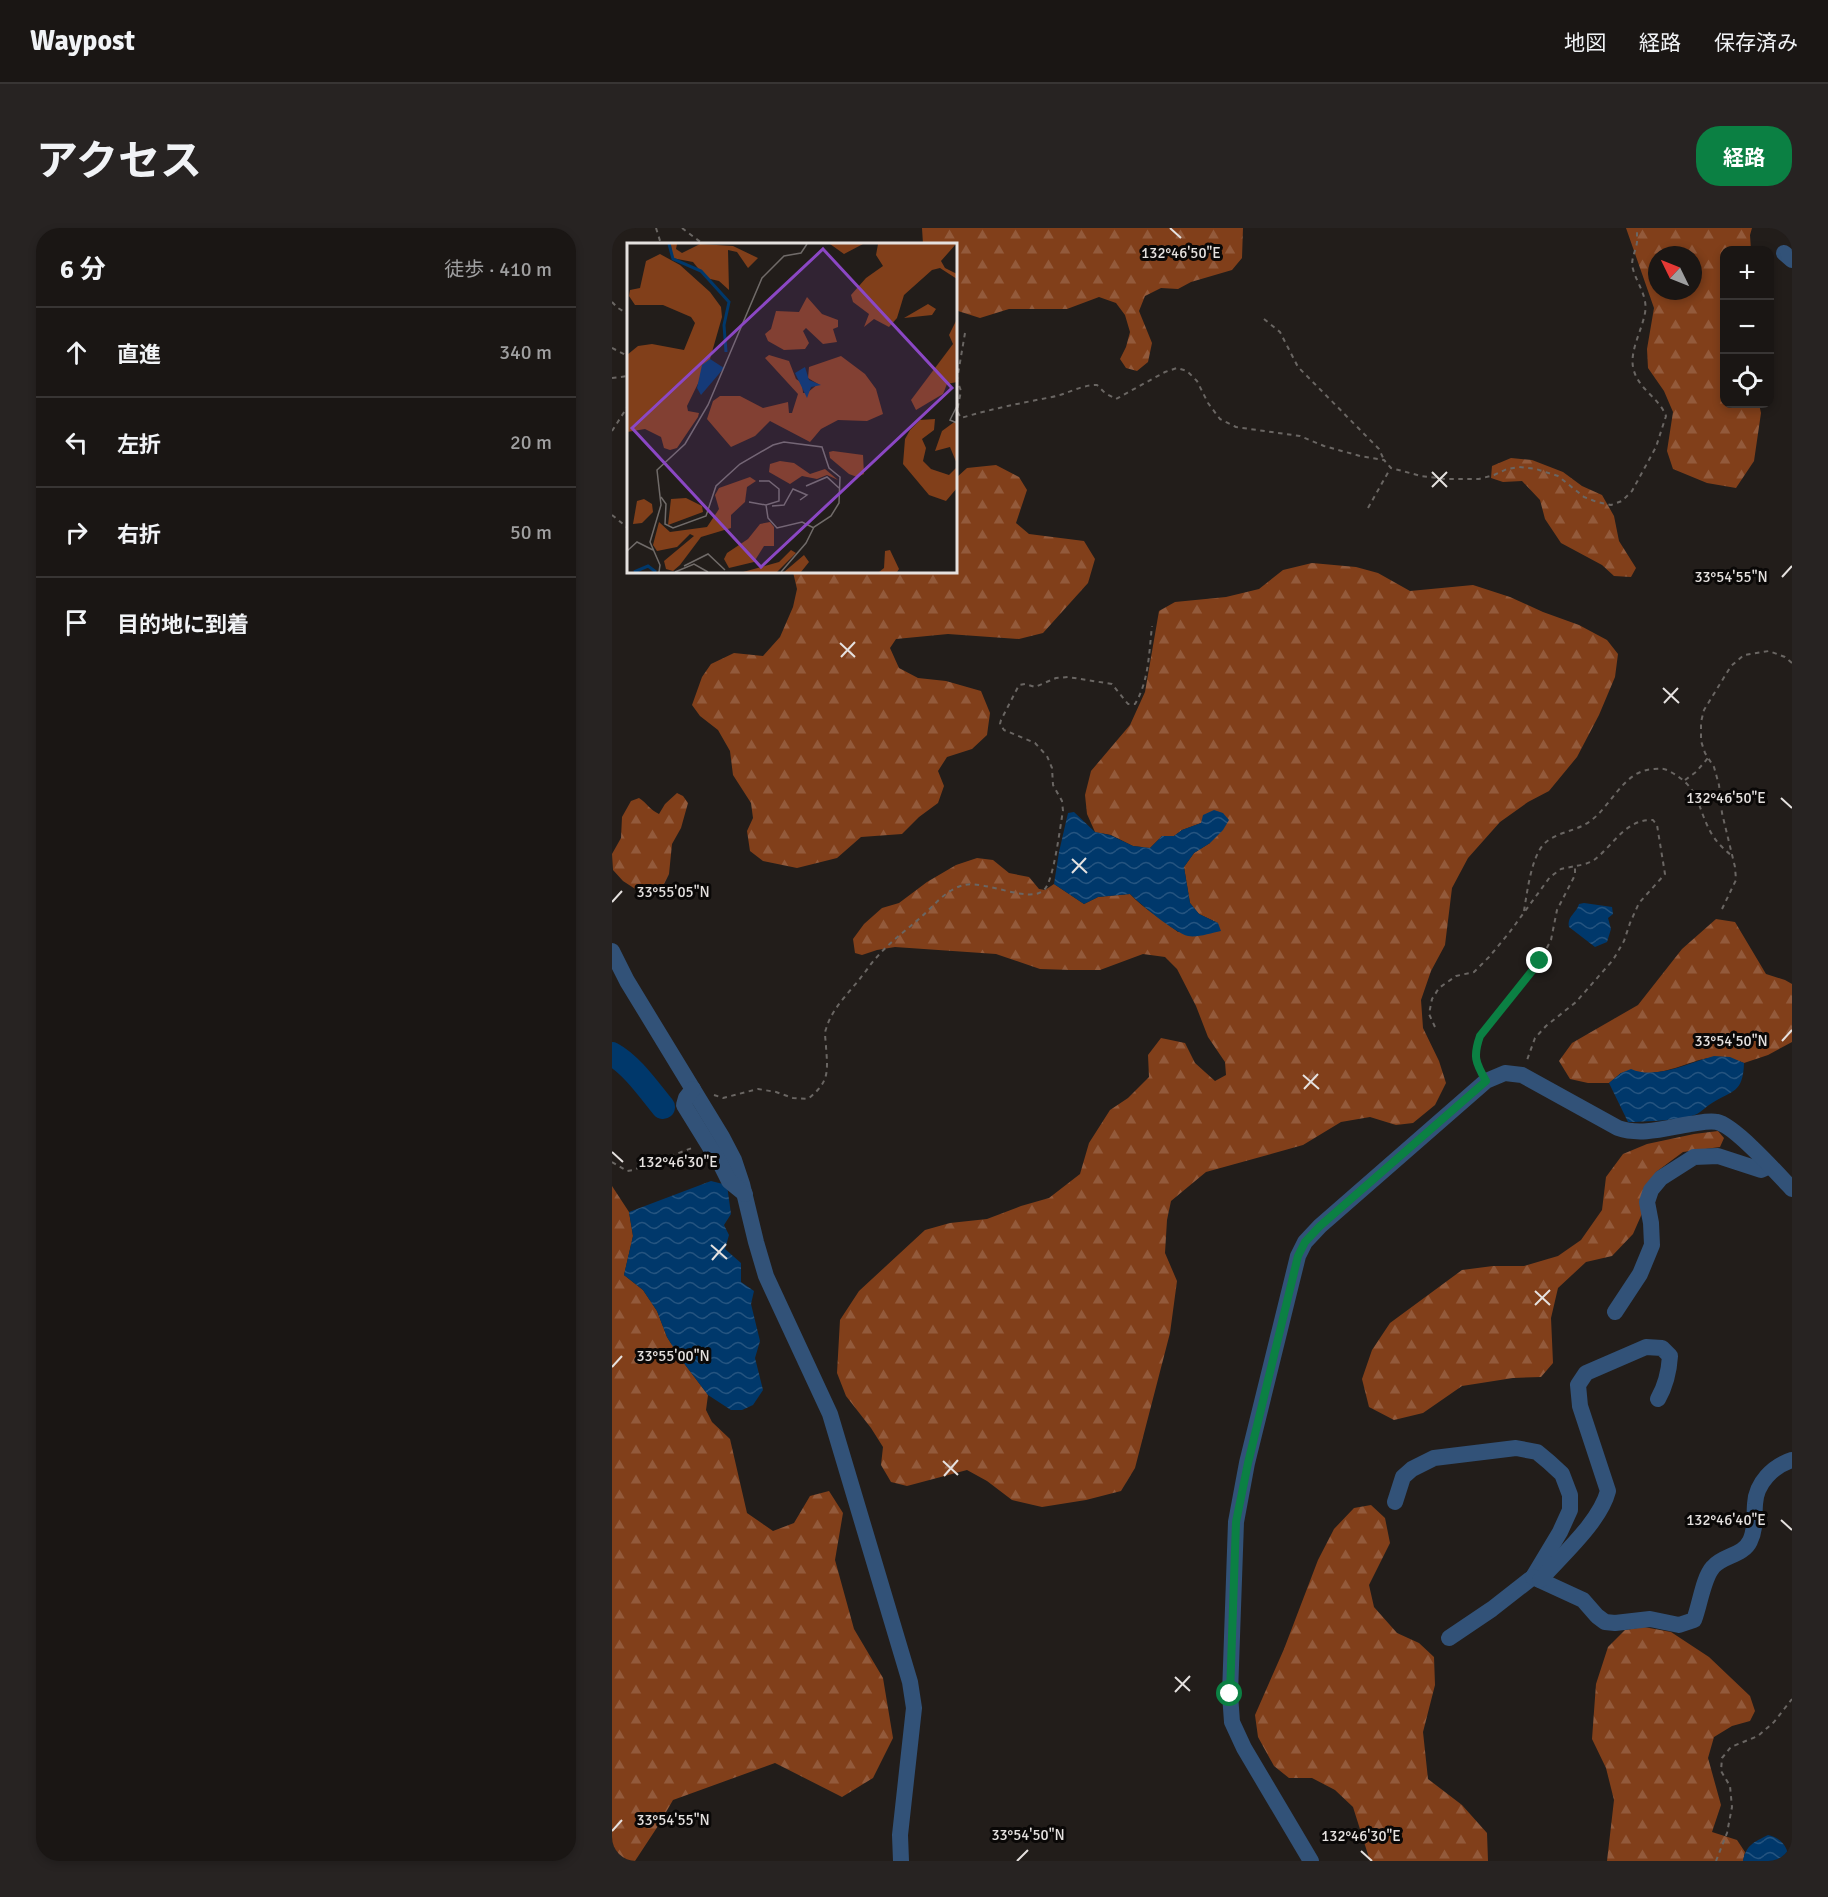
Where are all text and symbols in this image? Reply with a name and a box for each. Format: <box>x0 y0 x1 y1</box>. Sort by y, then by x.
text: Waypost <box>30 24 135 58</box>
text: 地図 <box>1564 30 1606 56</box>
text: 経路 <box>1639 30 1681 56</box>
text: 保存済み <box>1714 30 1798 56</box>
button: 経路 <box>1696 126 1792 186</box>
text: アクセス <box>36 136 202 187</box>
inset map <box>627 243 957 573</box>
text: 132°46'50"E <box>1141 244 1221 262</box>
north arrow <box>1648 246 1702 300</box>
map controls <box>1720 246 1774 408</box>
button: + <box>1720 246 1774 300</box>
text: 6 分 <box>60 254 106 286</box>
text: 徒歩 · 410 m <box>444 257 552 282</box>
button: − <box>1720 300 1774 354</box>
icon: ahead <box>60 336 93 369</box>
text: 340 m <box>499 340 552 365</box>
text: 直進 <box>117 341 161 368</box>
button: locate <box>1720 354 1774 408</box>
icon: left <box>60 426 93 459</box>
text: 20 m <box>510 430 552 455</box>
text: 左折 <box>117 431 161 458</box>
icon: right <box>60 516 93 549</box>
text: 50 m <box>510 520 552 545</box>
text: 右折 <box>117 521 161 548</box>
text: 33°54'55"N <box>1694 568 1768 586</box>
icon: arrive <box>60 606 93 639</box>
text: 目的地に到着 <box>117 611 249 638</box>
text: 132°46'50"E <box>1686 789 1766 807</box>
text: 33°55'05"N <box>636 883 710 901</box>
route end <box>1526 947 1552 973</box>
text: 33°54'50"N <box>1694 1032 1768 1050</box>
text: 132°46'30"E <box>638 1153 718 1171</box>
text: 33°55'00"N <box>636 1347 710 1365</box>
text: 132°46'40"E <box>1686 1511 1766 1529</box>
route start <box>1216 1680 1242 1706</box>
text: 33°54'55"N <box>636 1811 710 1829</box>
text: 33°54'50"N <box>991 1826 1065 1844</box>
text: 132°46'30"E <box>1321 1827 1401 1845</box>

